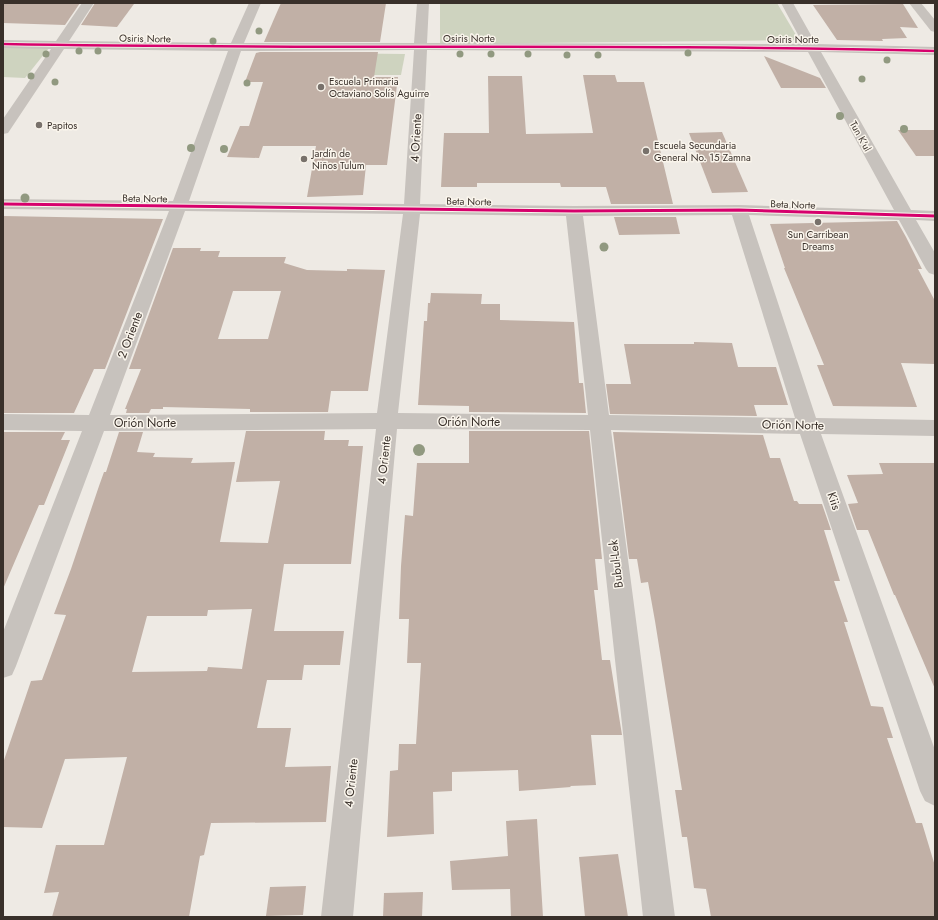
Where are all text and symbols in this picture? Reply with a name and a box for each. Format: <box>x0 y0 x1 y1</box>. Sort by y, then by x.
street label: Osiris Norte <box>119 31 171 46</box>
street label: Osiris Norte <box>443 31 495 46</box>
street label: Osiris Norte <box>767 32 819 47</box>
place label: Escuela Primaria Octaviano Solís Aguirre <box>329 74 429 101</box>
marker: Escuela Primaria Octaviano Solís Aguirre <box>316 82 326 92</box>
street label: 4 Oriente <box>406 113 426 163</box>
place label: Papitos <box>47 118 77 133</box>
street label: Tun K'ul <box>846 118 875 154</box>
marker: Papitos <box>34 120 44 130</box>
place label: Escuela Secundaria General No. 15 Zamna <box>654 138 751 165</box>
place label: Jardín de Niños Tulum <box>310 146 365 173</box>
marker: Escuela Secundaria General No. 15 Zamna <box>641 146 651 156</box>
marker: Jardín de Niños Tulum <box>299 154 309 164</box>
street label: Beta Norte <box>122 191 168 206</box>
street label: Beta Norte <box>446 194 492 209</box>
street label: Beta Norte <box>770 196 816 213</box>
marker: Sun Carribean Dreams <box>813 217 823 227</box>
place label: Sun Carribean Dreams <box>787 227 849 254</box>
street label: 2 Oriente <box>113 309 147 361</box>
street label: Orión Norte <box>438 413 500 431</box>
street label: Orión Norte <box>114 414 176 432</box>
street label: Orión Norte <box>762 415 824 435</box>
street label: 4 Oriente <box>372 435 396 485</box>
street label: Kiis <box>823 490 845 513</box>
street label: Bubul-Lek <box>604 538 628 589</box>
street label: 4 Oriente <box>339 758 363 808</box>

